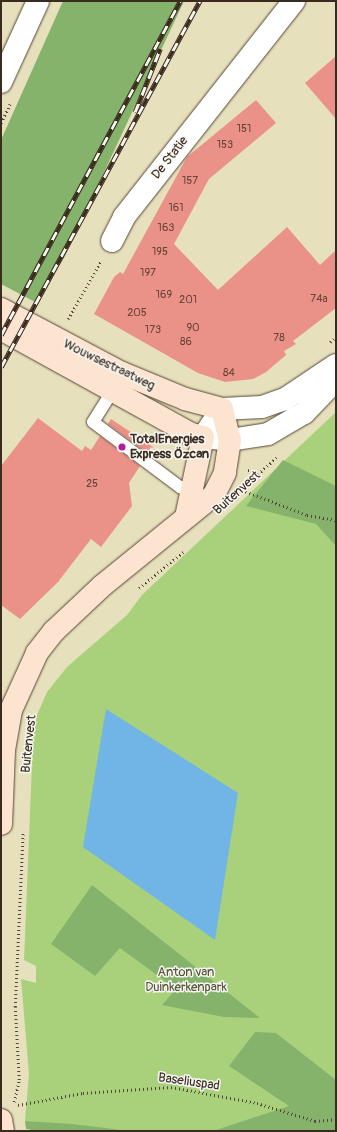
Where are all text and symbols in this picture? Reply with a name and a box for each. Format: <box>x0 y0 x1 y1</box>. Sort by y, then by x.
house number: 151 <box>237 122 251 136</box>
street label: De Statie <box>149 134 191 182</box>
house number: 153 <box>217 138 233 152</box>
house number: 157 <box>182 174 198 188</box>
house number: 161 <box>168 201 184 215</box>
house number: 163 <box>158 221 174 235</box>
house number: 195 <box>152 245 168 259</box>
house number: 197 <box>140 266 156 280</box>
house number: 169 <box>156 288 172 302</box>
house number: 74a <box>310 292 328 306</box>
house number: 201 <box>179 293 197 307</box>
house number: 205 <box>127 306 147 320</box>
house number: 90 <box>186 321 200 335</box>
house number: 173 <box>145 323 161 337</box>
house number: 78 <box>273 331 285 345</box>
house number: 86 <box>180 335 192 349</box>
street label: Wouwsestraatweg <box>61 336 157 394</box>
house number: 84 <box>223 366 235 380</box>
place label: TotalEnergies Express Özcan <box>130 432 209 463</box>
marker: TotalEnergies Express Özcan <box>117 442 127 452</box>
street label: Buitenvest <box>210 468 264 518</box>
house number: 25 <box>86 477 98 491</box>
street label: Buitenvest <box>18 714 40 774</box>
park label: Anton van Duinkerkenpark <box>145 965 227 996</box>
street label: Baseliuspad <box>157 1070 221 1094</box>

